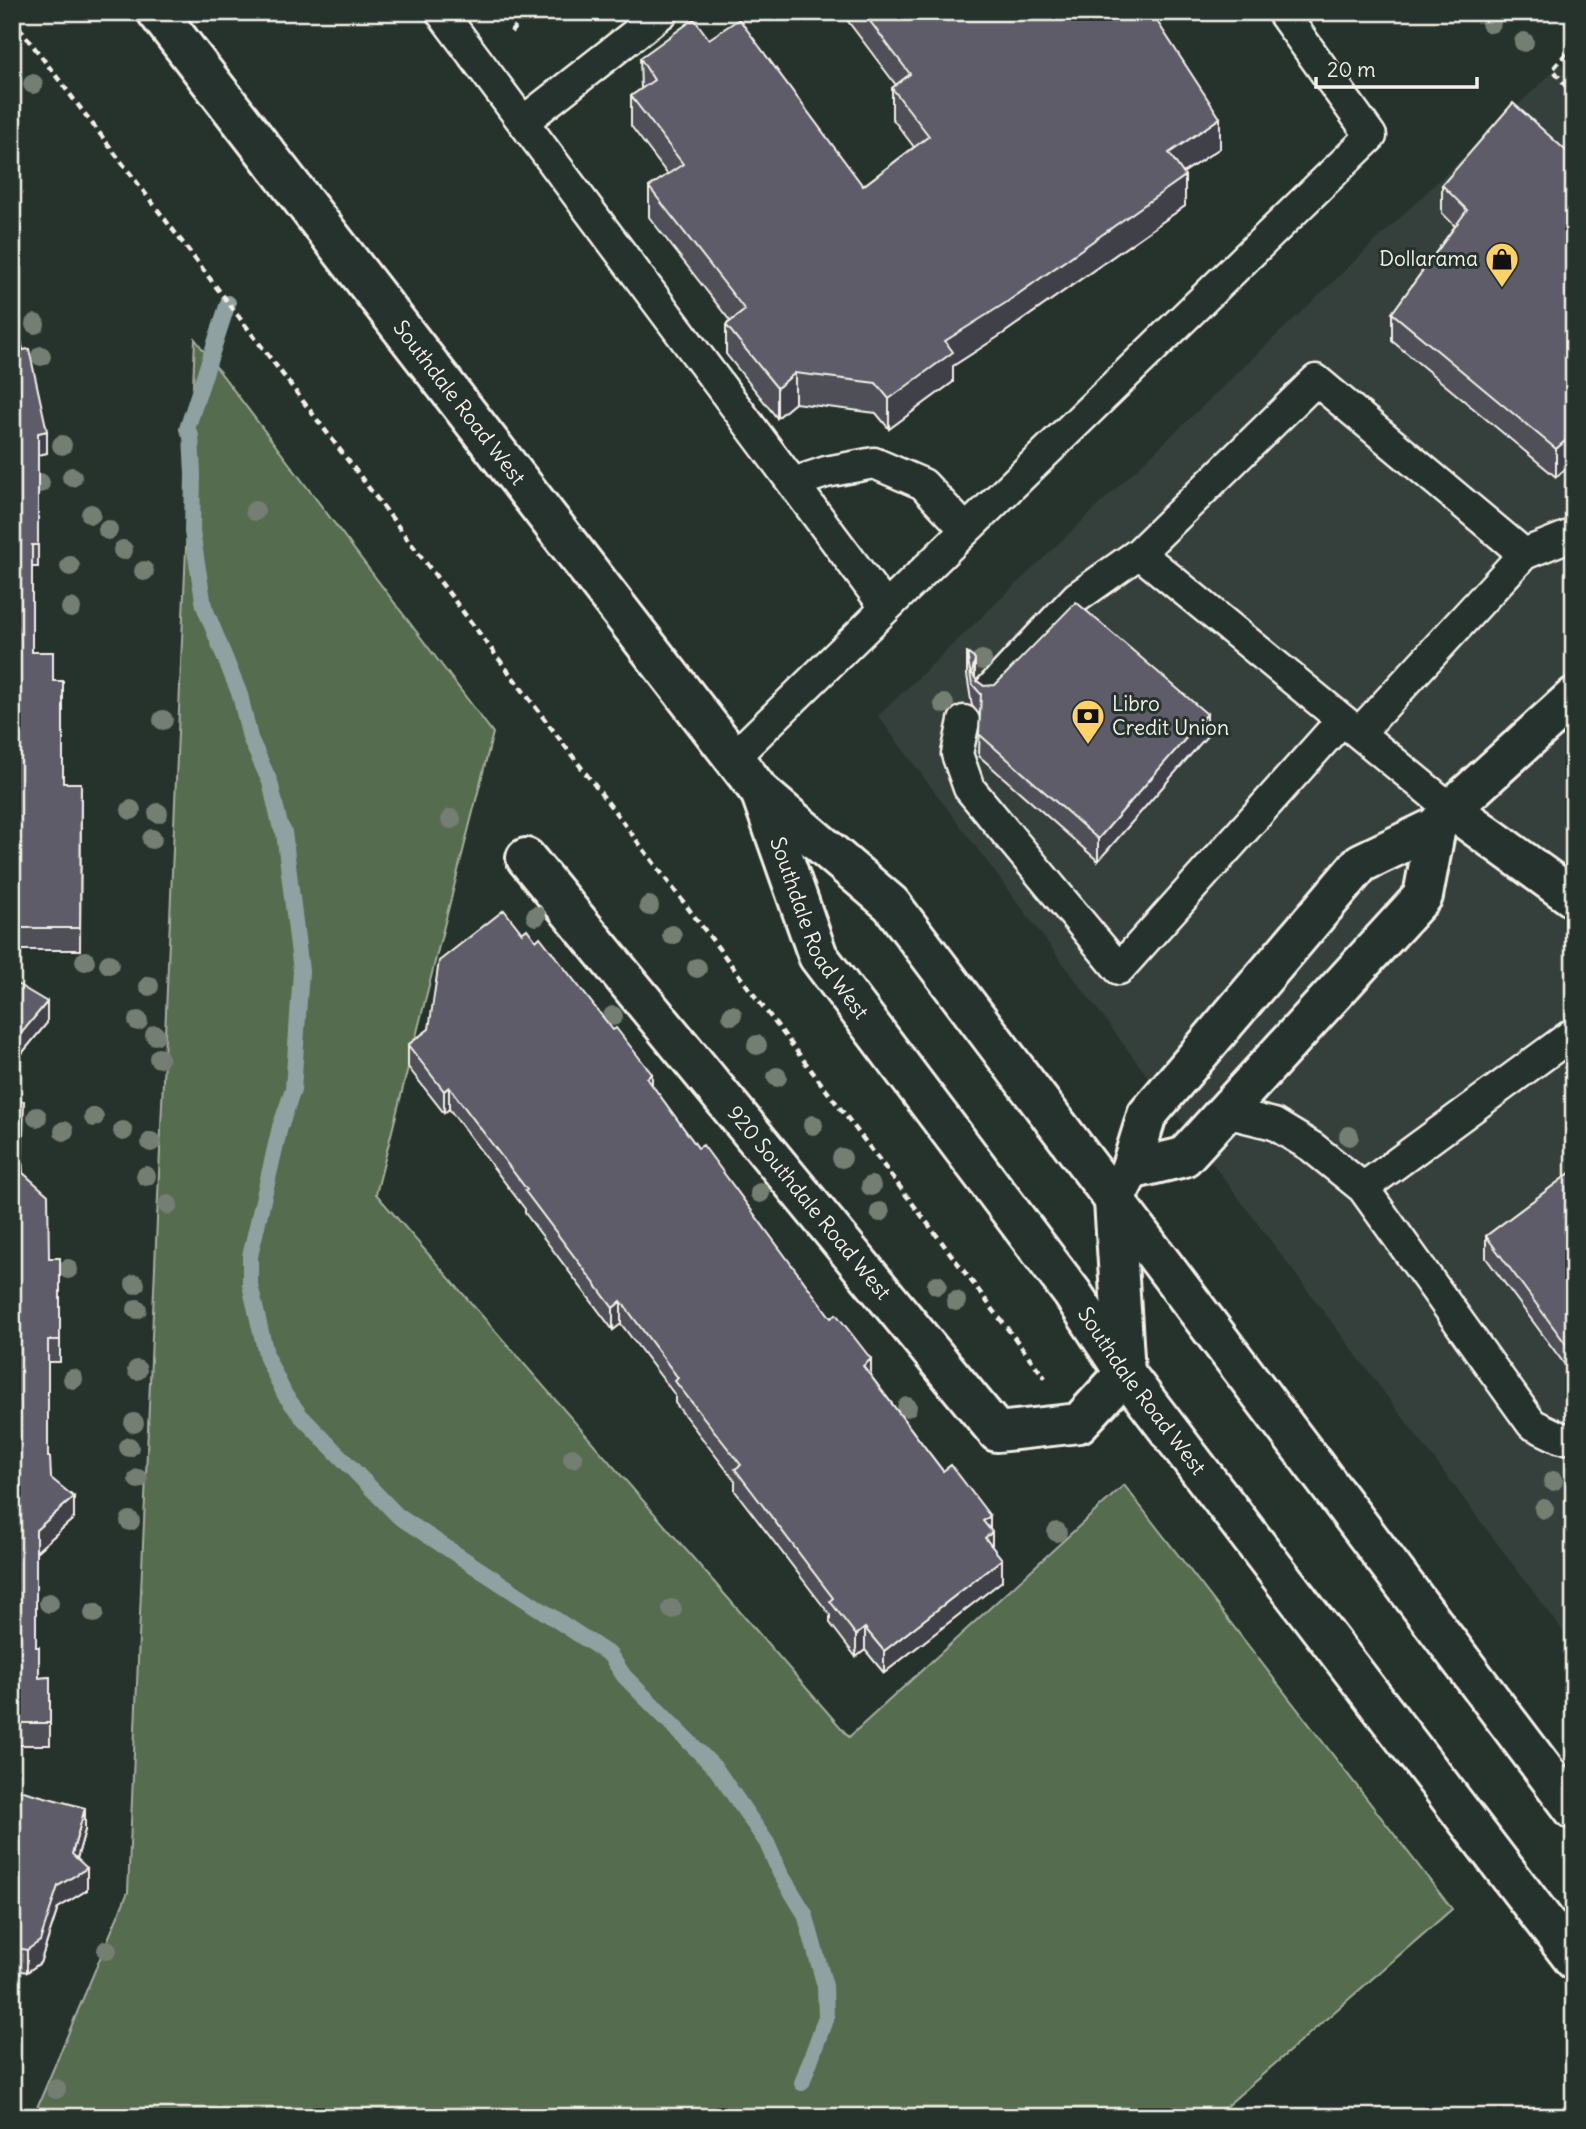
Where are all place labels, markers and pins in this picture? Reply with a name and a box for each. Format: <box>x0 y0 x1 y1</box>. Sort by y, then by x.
shop icon: Dollarama <box>1483 240 1521 289</box>
place label: Dollarama <box>1379 245 1478 272</box>
place label: Libro Credit Union <box>1112 690 1229 741</box>
bank icon: Libro Credit Union <box>1069 697 1107 746</box>

